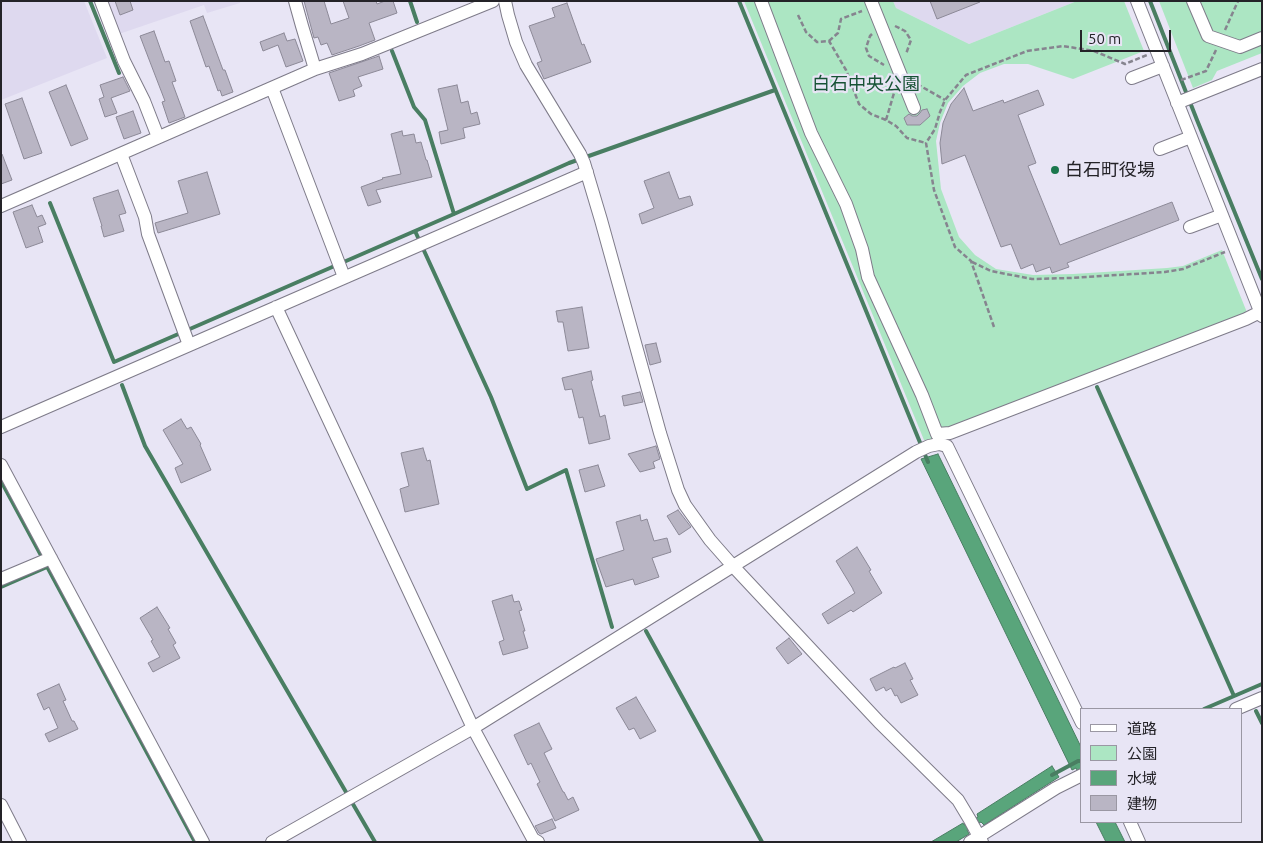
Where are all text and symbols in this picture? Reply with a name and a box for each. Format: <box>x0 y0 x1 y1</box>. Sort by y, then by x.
scale bar <box>1083 20 1174 52</box>
text: 50 m <box>1088 30 1121 47</box>
park label: 白石中央公園 <box>812 73 920 95</box>
place label: 白石町役場 <box>1065 159 1155 181</box>
marker: 白石町役場 <box>1049 164 1061 176</box>
legend <box>1080 708 1243 823</box>
text: 道路 <box>1127 720 1157 737</box>
text: 公園 <box>1127 745 1157 762</box>
text: 水域 <box>1127 770 1157 787</box>
text: 建物 <box>1127 795 1157 812</box>

